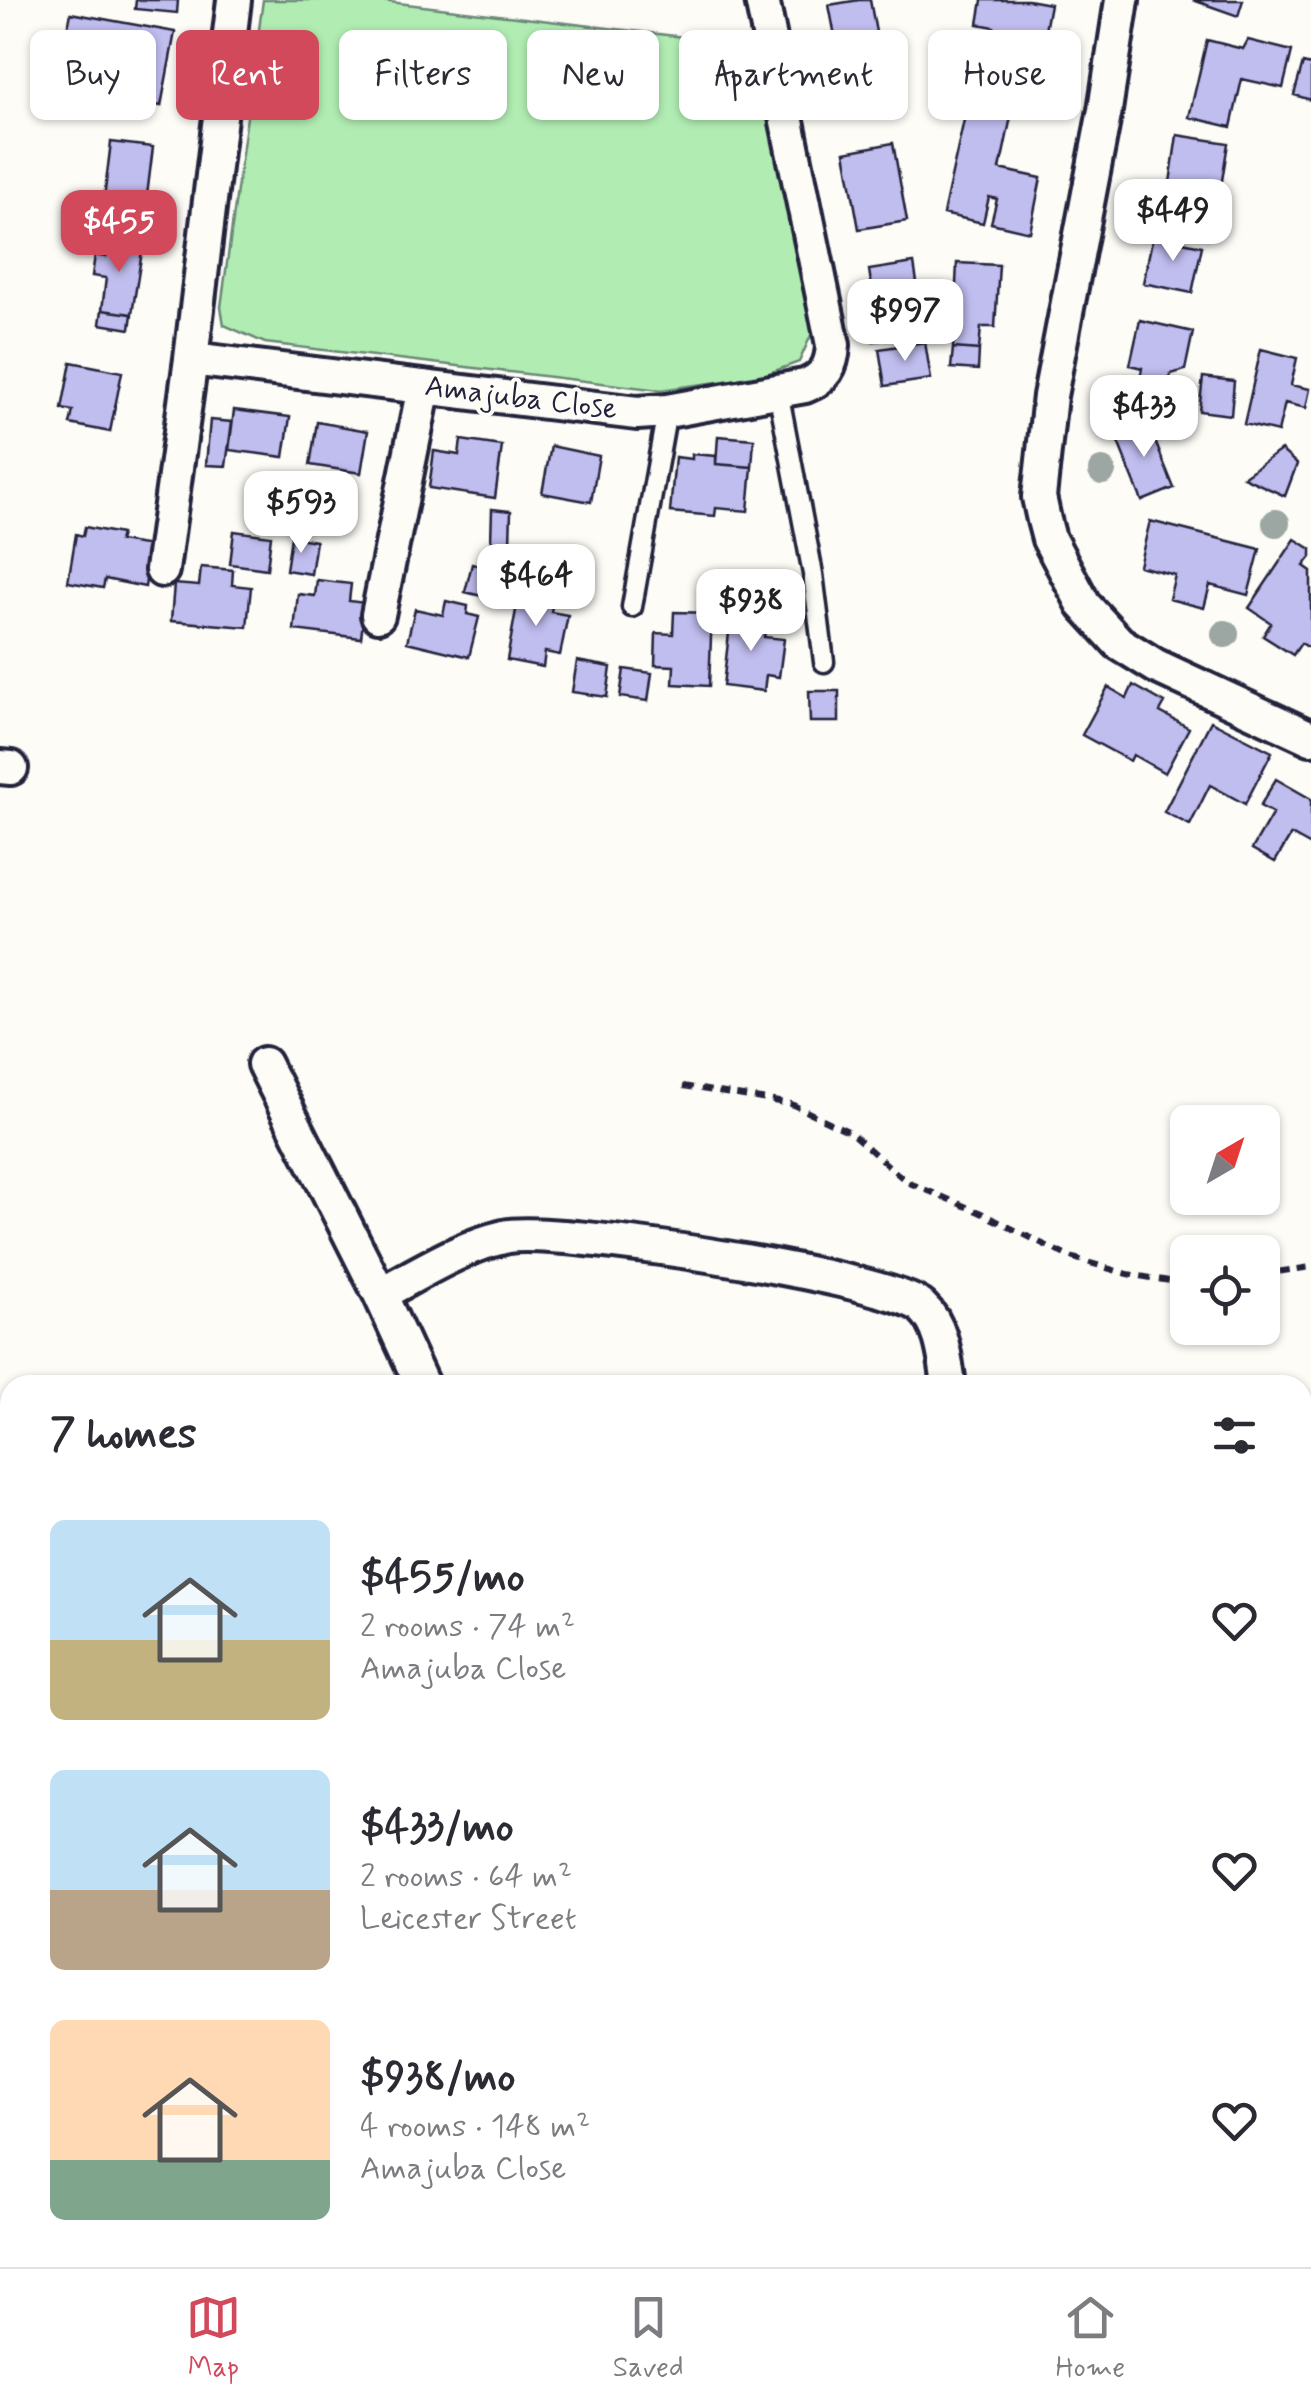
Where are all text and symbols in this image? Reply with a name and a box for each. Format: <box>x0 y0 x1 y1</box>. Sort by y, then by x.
chip: Buy <box>30 30 156 120</box>
chip: Rent <box>176 30 319 120</box>
chip: Filters <box>339 30 507 120</box>
chip: New <box>527 30 659 120</box>
chip: Apartment <box>679 30 908 120</box>
chip: House <box>928 30 1081 120</box>
pin: $449 <box>1114 179 1232 264</box>
pin: $455 <box>60 190 178 275</box>
text: $449 <box>1136 190 1210 232</box>
text: $455 <box>83 201 155 243</box>
pin: $997 <box>846 279 964 364</box>
text: $997 <box>869 290 941 332</box>
street label: Amajuba Close <box>423 367 619 429</box>
pin: $433 <box>1085 375 1203 460</box>
text: $433 <box>1112 386 1176 428</box>
pin: $593 <box>242 471 360 556</box>
text: $593 <box>266 482 336 524</box>
pin: $464 <box>477 544 595 629</box>
text: $464 <box>499 555 573 597</box>
pin: $938 <box>692 569 810 654</box>
text: $938 <box>718 580 784 622</box>
north arrow <box>1170 1105 1280 1215</box>
map controls <box>1170 1105 1280 1345</box>
button: locate <box>1170 1235 1280 1345</box>
text: 7 homes <box>50 1408 197 1463</box>
icon: filters <box>1207 1408 1262 1463</box>
text: $455/mo <box>360 1551 525 1606</box>
icon: home <box>130 1560 250 1680</box>
icon: heart <box>1207 1593 1262 1648</box>
text: 2 rooms · 74 m² <box>360 1606 575 1648</box>
text: Amajuba Close <box>360 1648 566 1690</box>
text: $433/mo <box>360 1801 514 1856</box>
icon: home <box>130 1810 250 1930</box>
icon: heart <box>1207 1843 1262 1898</box>
text: 2 rooms · 64 m² <box>360 1856 572 1898</box>
text: Leicester Street <box>360 1898 577 1940</box>
text: $938/mo <box>360 2051 515 2106</box>
icon: home <box>130 2060 250 2180</box>
icon: heart <box>1207 2093 1262 2148</box>
text: 4 rooms · 148 m² <box>360 2106 590 2148</box>
text: Amajuba Close <box>360 2148 566 2190</box>
tab: Map <box>186 2290 241 2387</box>
tab: Saved <box>613 2290 684 2387</box>
tab: Home <box>1055 2290 1125 2387</box>

